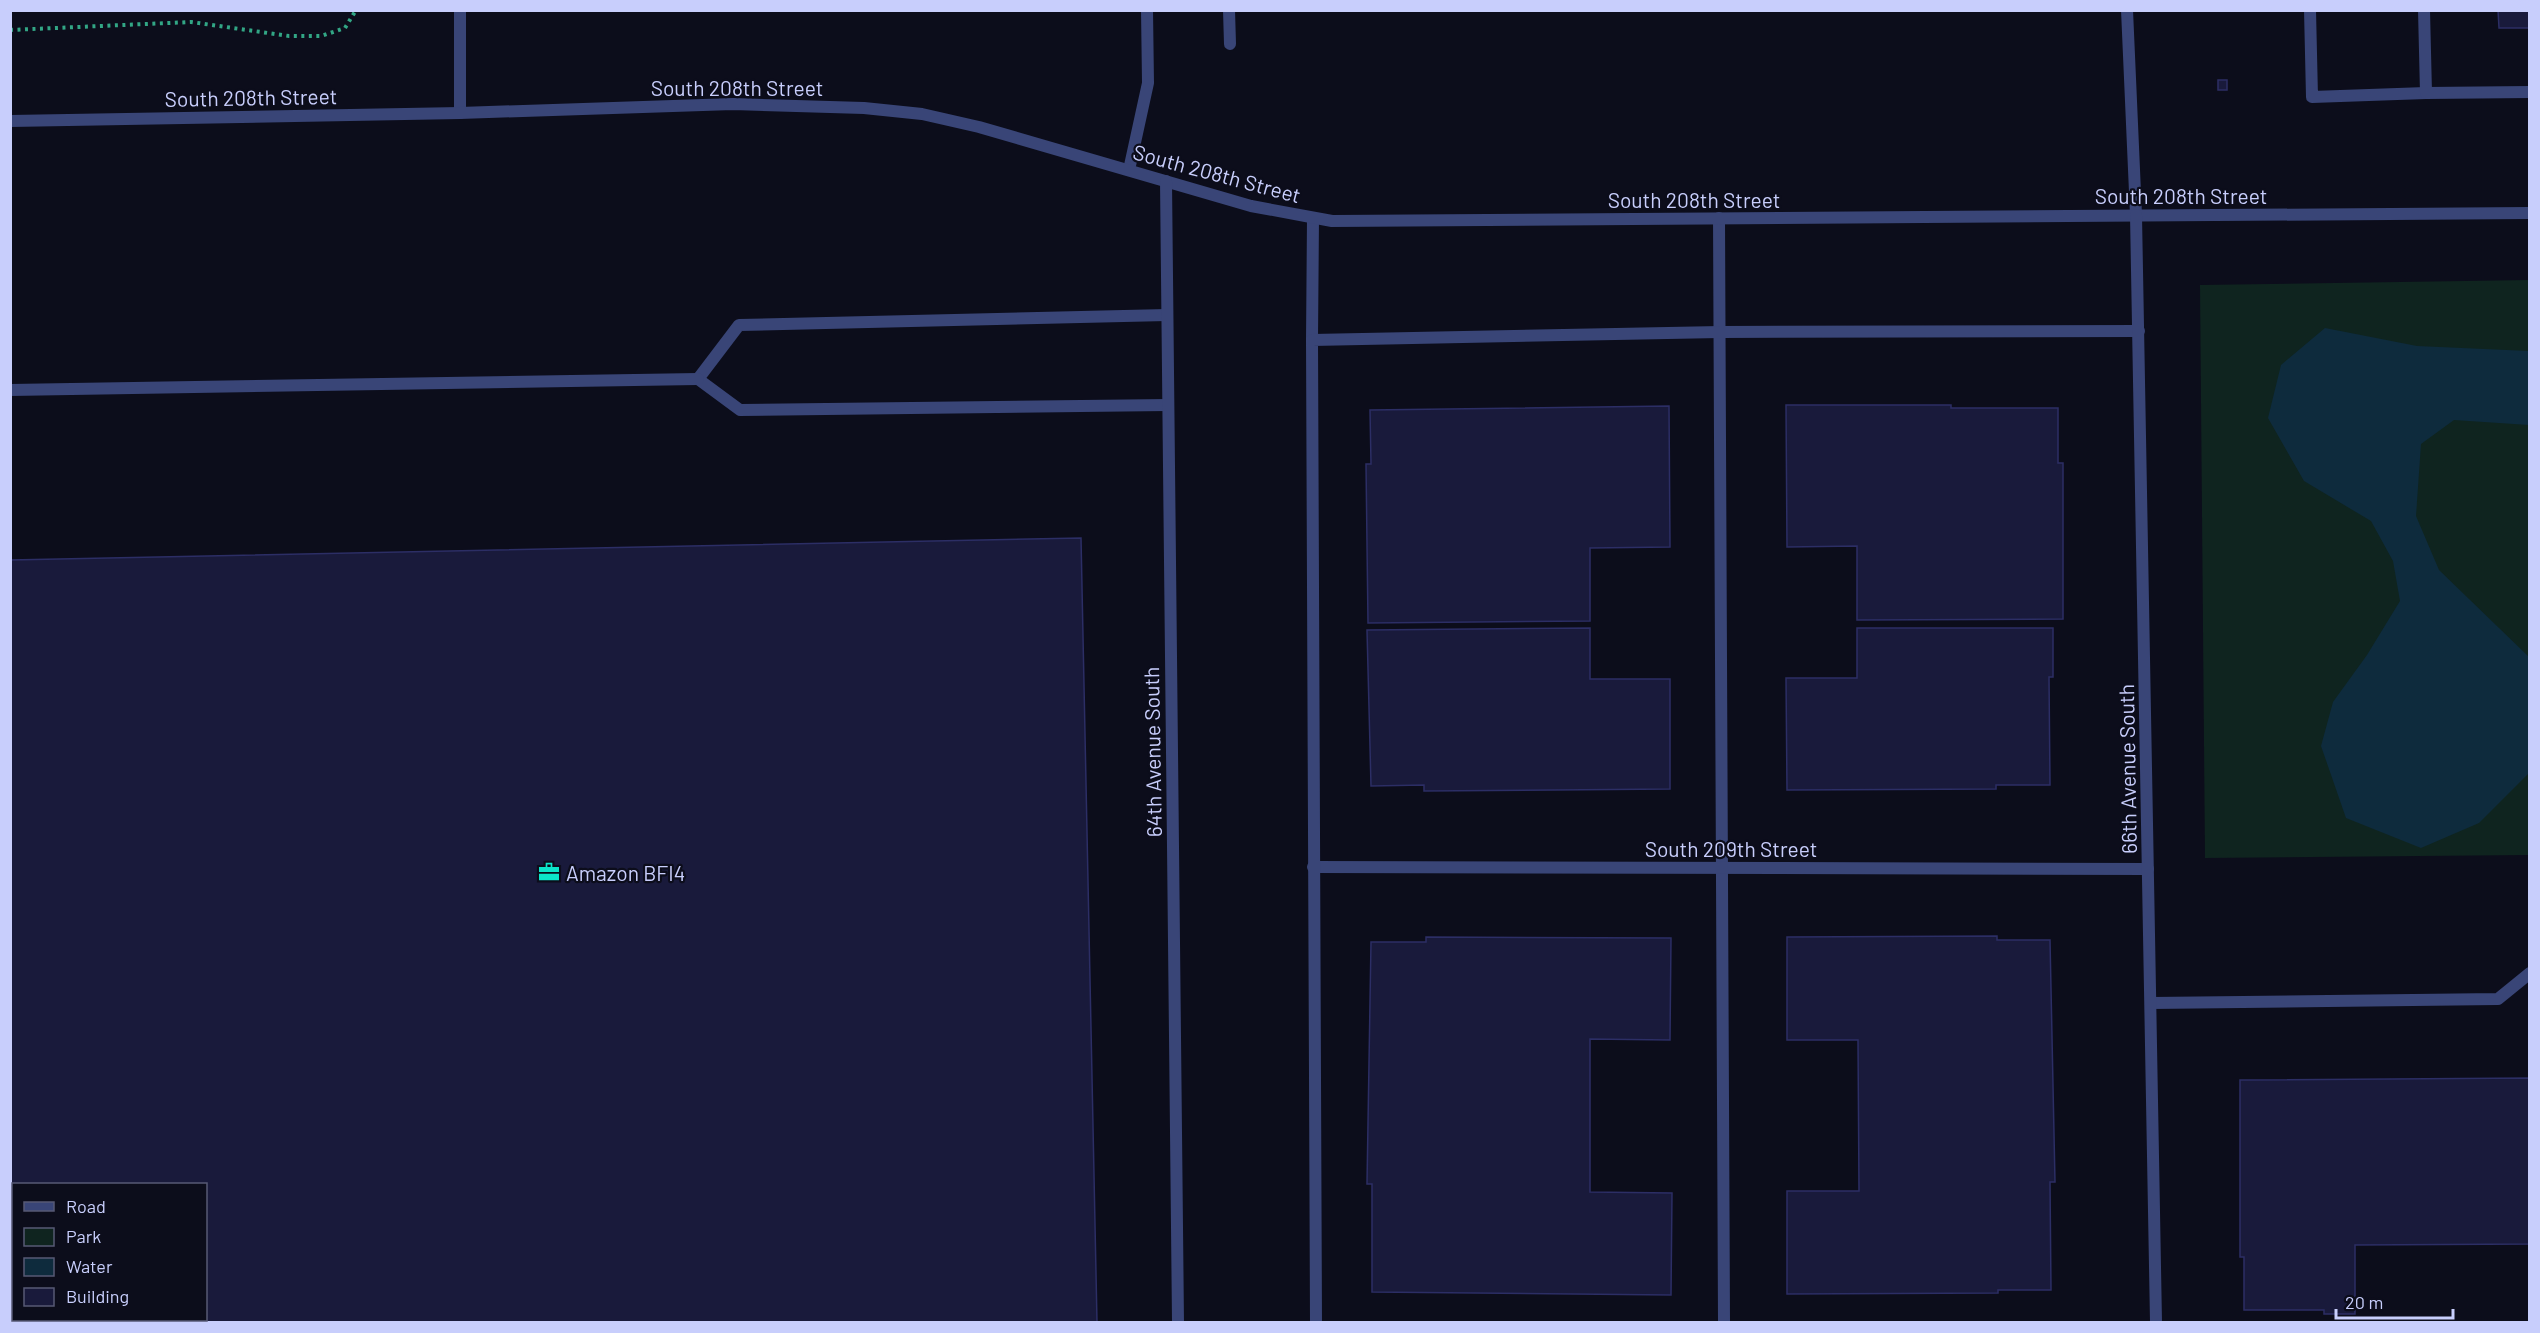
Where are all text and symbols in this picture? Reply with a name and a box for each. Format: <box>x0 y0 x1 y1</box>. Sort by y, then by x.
street label: South 208th Street <box>651 75 823 100</box>
street label: South 208th Street <box>164 83 338 111</box>
street label: South 208th Street <box>1130 139 1304 207</box>
street label: South 208th Street <box>2095 183 2267 208</box>
street label: South 208th Street <box>1608 187 1780 212</box>
street label: 64th Avenue South <box>1138 667 1166 837</box>
street label: 66th Avenue South <box>2113 684 2141 854</box>
street label: South 209th Street <box>1645 836 1817 861</box>
office icon: Amazon BFI4 <box>537 860 561 884</box>
place label: Amazon BFI4 <box>566 860 685 885</box>
legend <box>12 1183 207 1321</box>
text: Road <box>66 1195 106 1217</box>
text: Park <box>66 1225 101 1247</box>
text: Water <box>66 1255 113 1277</box>
scale bar <box>2336 1282 2453 1320</box>
text: Building <box>66 1285 129 1307</box>
text: 20 m <box>2345 1291 2383 1313</box>

